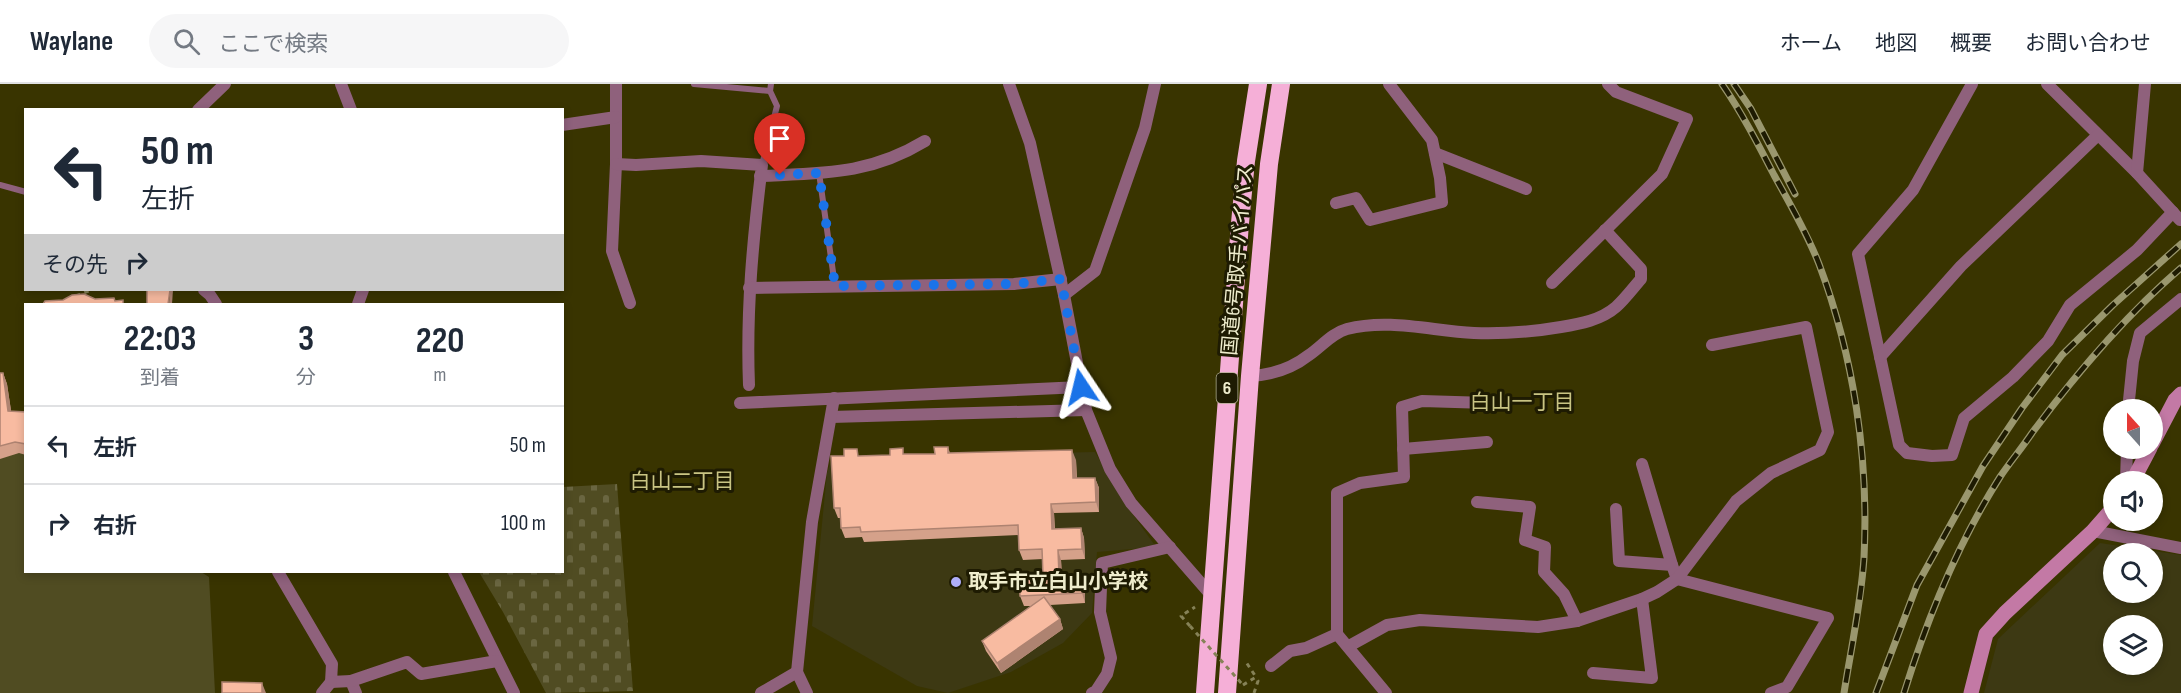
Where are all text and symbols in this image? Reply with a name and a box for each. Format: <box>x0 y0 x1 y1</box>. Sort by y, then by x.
search box <box>149 14 569 68</box>
text: Waylane <box>30 25 113 58</box>
icon: search <box>170 25 203 58</box>
text: ここで検索 <box>218 31 328 58</box>
text: ホーム <box>1780 31 1842 56</box>
text: 地図 <box>1875 31 1917 56</box>
text: 概要 <box>1950 31 1992 56</box>
text: お問い合わせ <box>2025 31 2151 56</box>
pin <box>754 113 805 175</box>
icon: arrive <box>763 122 796 155</box>
text: 50 m <box>141 126 214 177</box>
icon: left <box>42 132 120 210</box>
street label: 国道6号 取手バイパス <box>1218 164 1258 356</box>
text: 左折 <box>141 184 195 216</box>
icon: right <box>120 246 153 279</box>
text: その先 <box>42 252 108 279</box>
text: 22:03 <box>124 318 196 361</box>
text: 3 <box>298 318 314 361</box>
text: 220 <box>416 320 464 363</box>
position arrow <box>1049 355 1113 419</box>
text: m <box>434 363 446 387</box>
text: 到着 <box>140 366 180 390</box>
text: 分 <box>296 366 316 390</box>
road number: 6 <box>1216 373 1238 403</box>
district label: 白山一丁目 <box>1470 390 1575 415</box>
north arrow <box>2103 399 2163 459</box>
map controls <box>2103 399 2163 675</box>
icon: left <box>42 429 75 462</box>
text: 50 m <box>510 432 546 459</box>
text: 左折 <box>93 435 137 462</box>
district label: 白山二丁目 <box>630 469 735 494</box>
button: sound <box>2103 471 2163 531</box>
icon: right <box>42 507 75 540</box>
text: 100 m <box>501 510 546 537</box>
text: 右折 <box>93 513 137 540</box>
button: search <box>2103 543 2163 603</box>
place label: 取手市立白山小学校 <box>968 570 1148 594</box>
marker: 取手市立白山小学校 <box>949 575 963 589</box>
button: layers <box>2103 615 2163 675</box>

